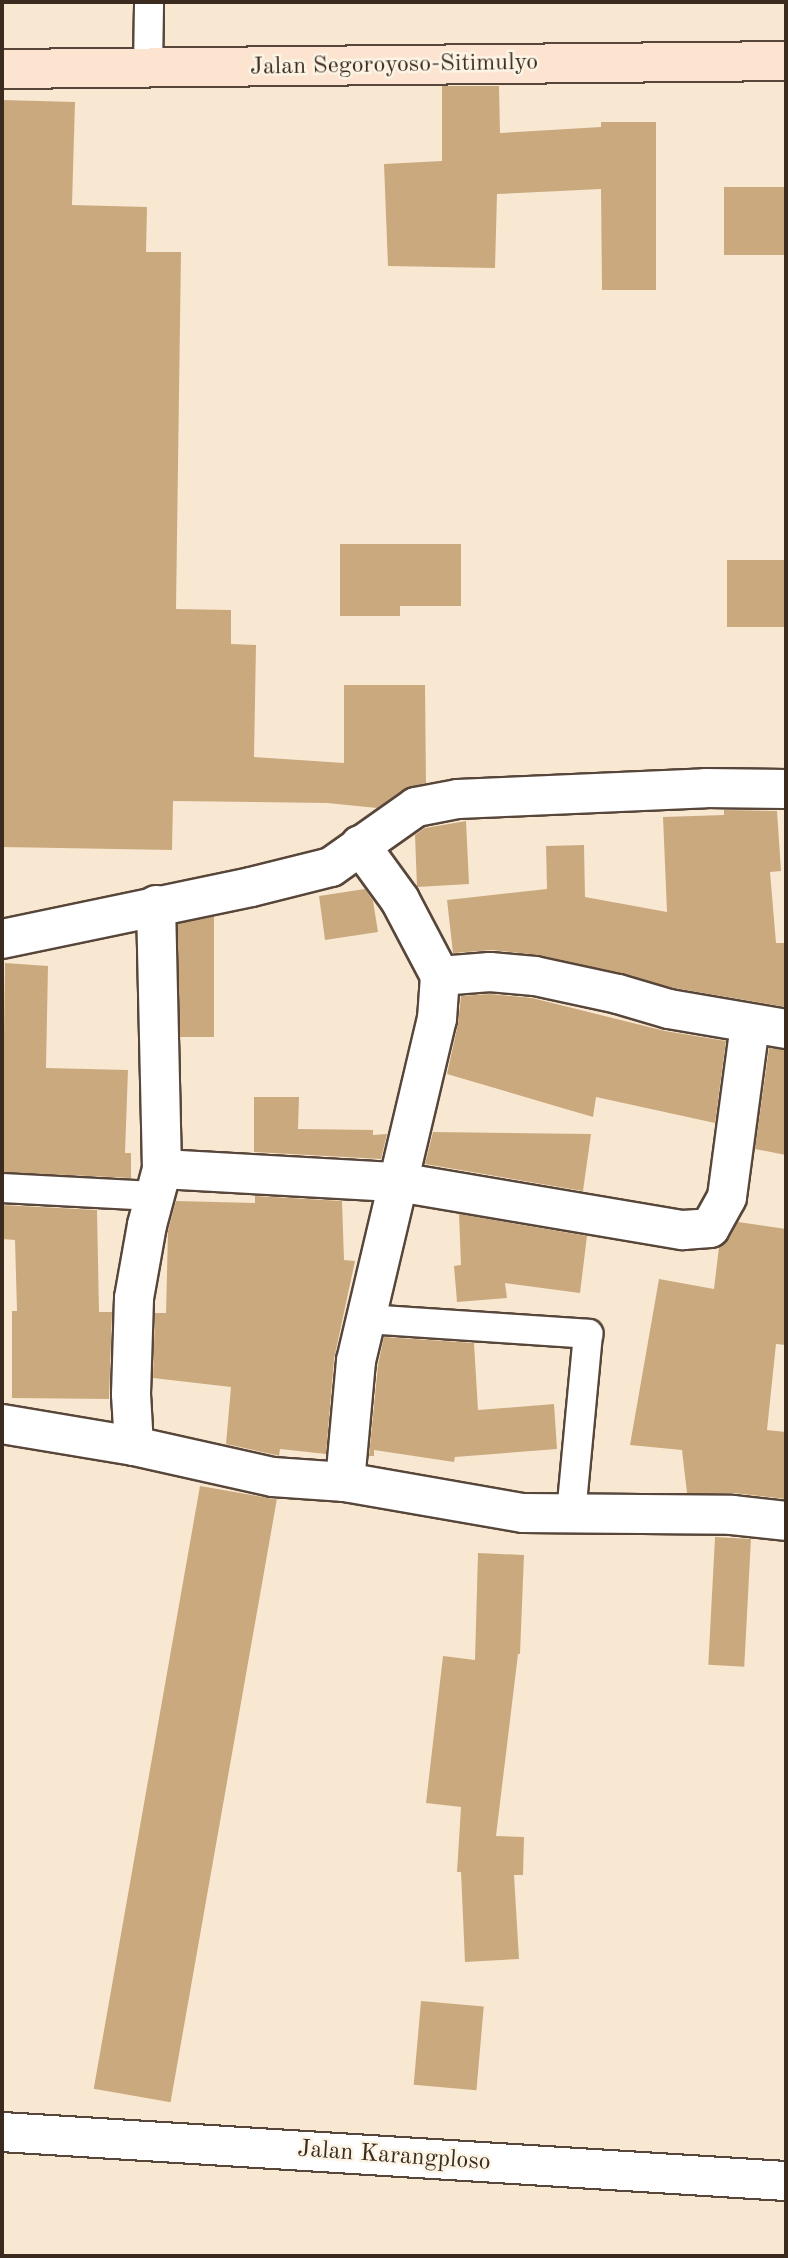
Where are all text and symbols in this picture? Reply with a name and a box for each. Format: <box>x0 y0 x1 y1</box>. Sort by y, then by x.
street label: Jalan Segoroyoso-Sitimulyo <box>250 49 538 83</box>
street label: Jalan Karangploso <box>296 2136 492 2178</box>

